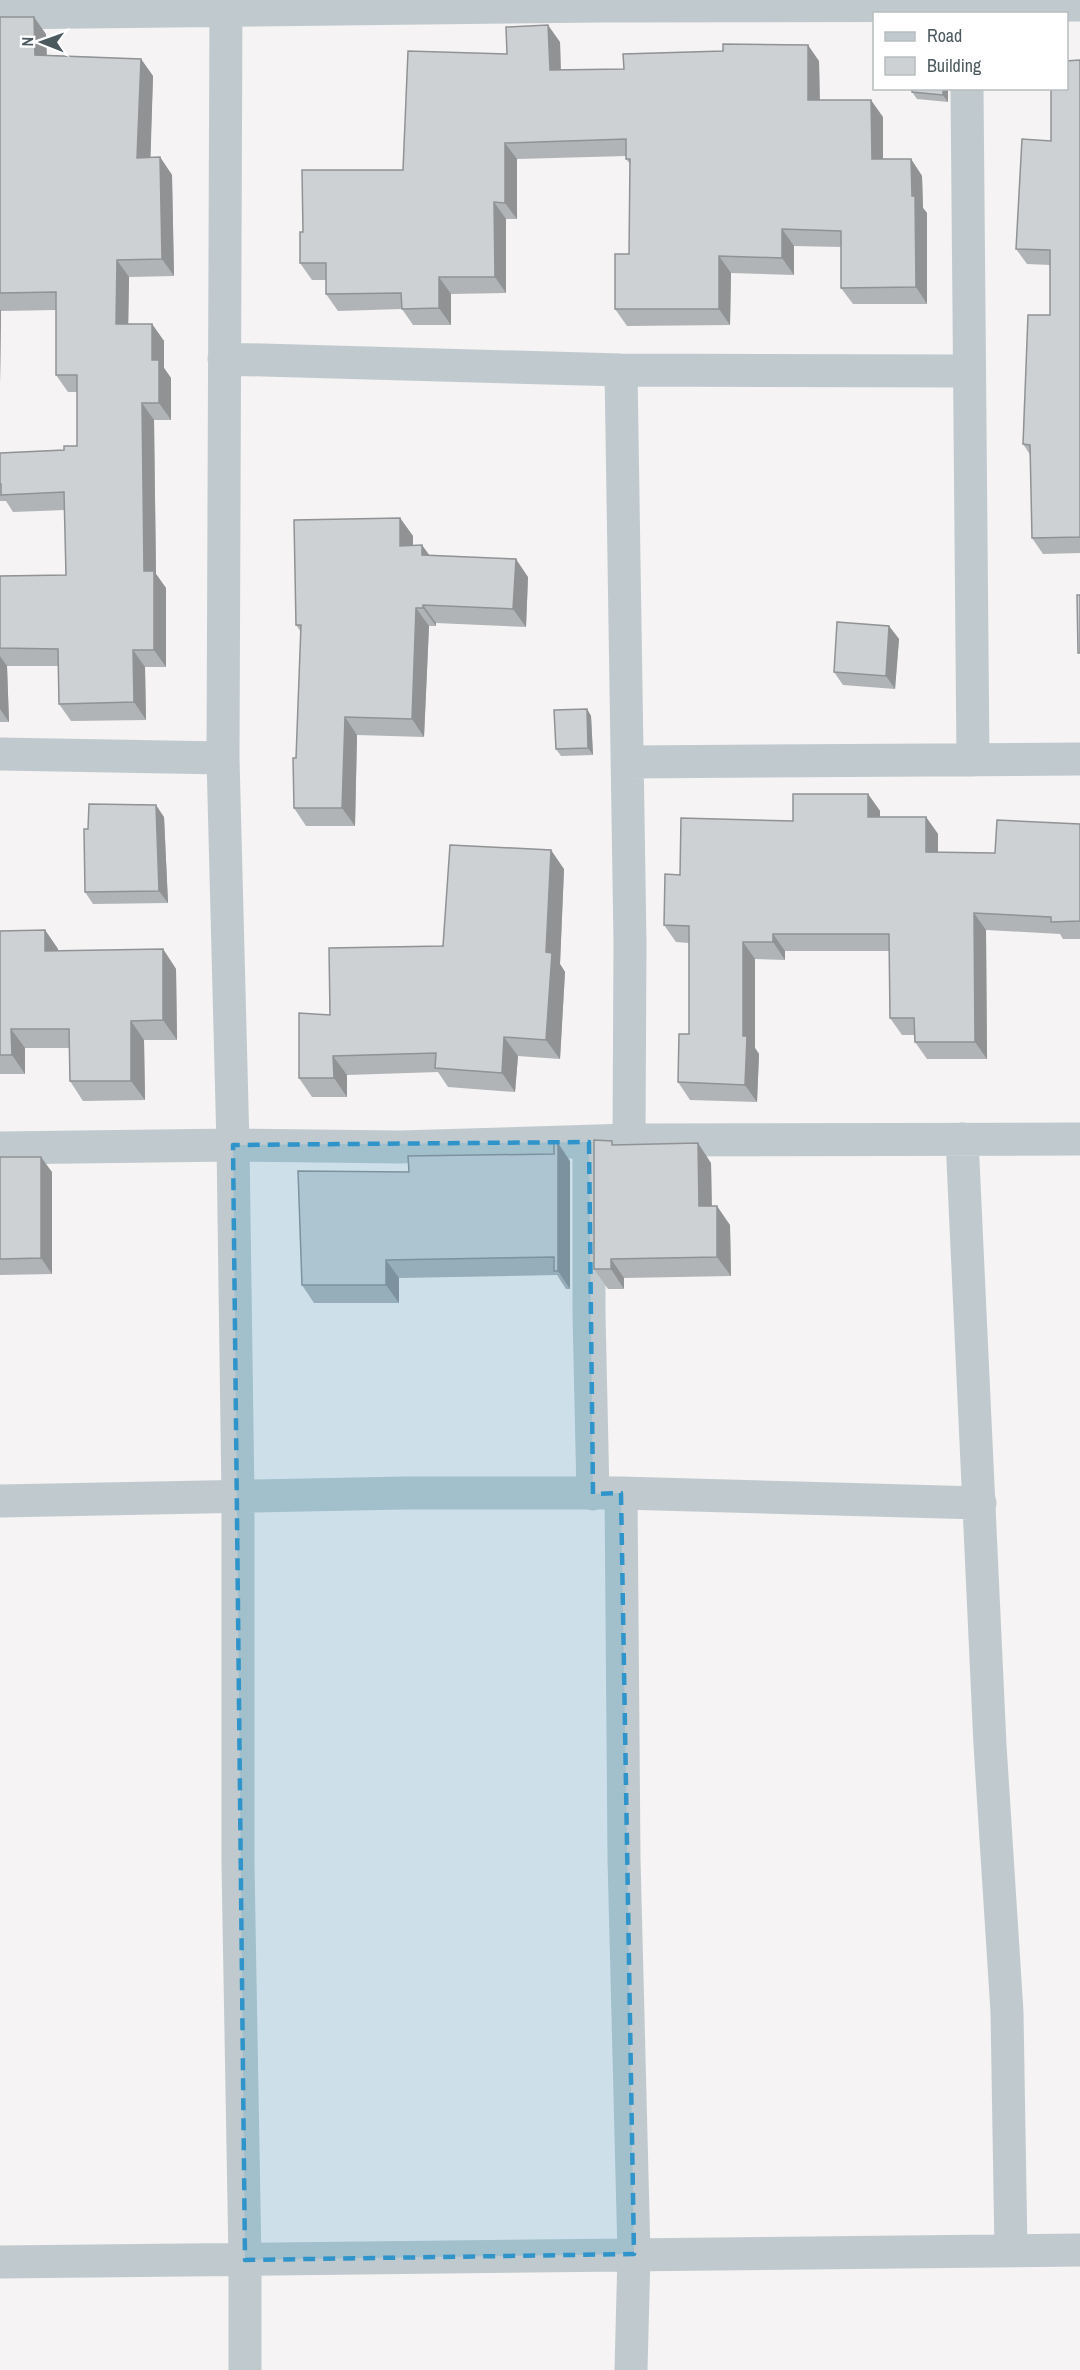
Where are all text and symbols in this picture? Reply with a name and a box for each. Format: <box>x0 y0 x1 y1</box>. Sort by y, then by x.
north arrow <box>12 12 72 72</box>
legend <box>873 12 1068 90</box>
text: Road <box>927 23 962 48</box>
text: N <box>16 37 38 47</box>
text: Building <box>927 53 982 78</box>

